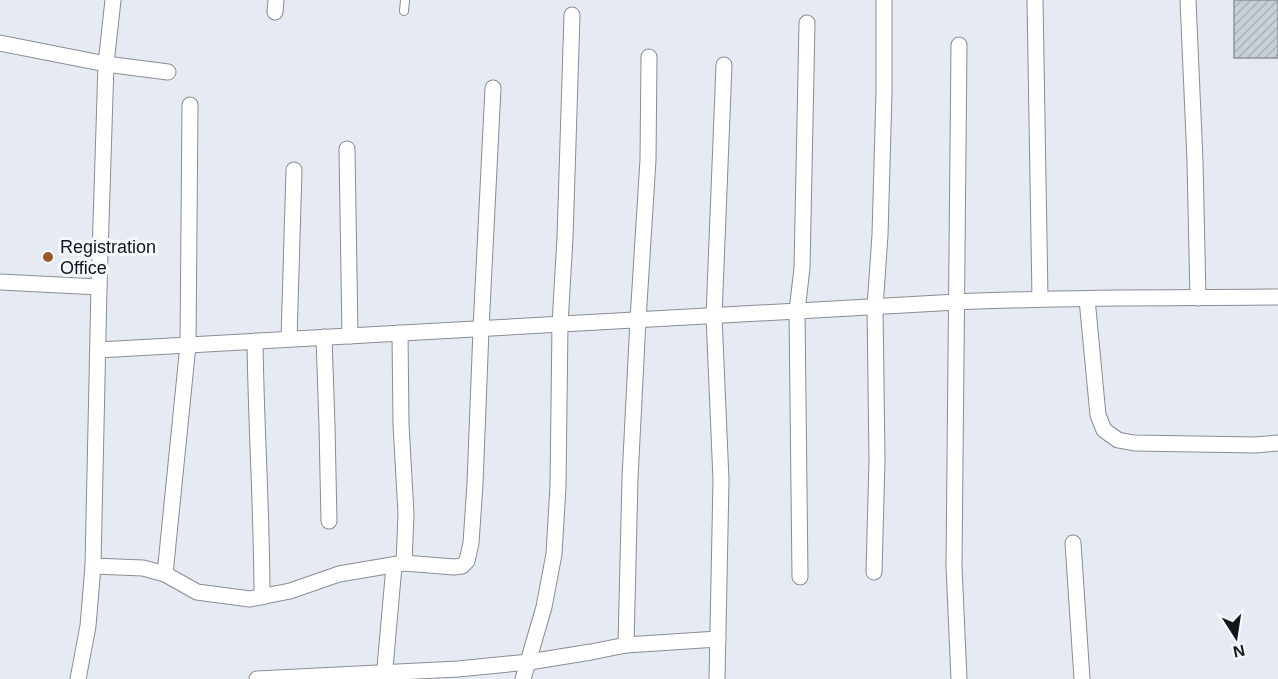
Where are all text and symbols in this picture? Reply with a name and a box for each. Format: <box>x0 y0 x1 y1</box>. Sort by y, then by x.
place label: Registration Office <box>60 237 156 278</box>
marker: Registration Office <box>41 250 55 264</box>
north arrow <box>1206 607 1266 667</box>
text: N <box>1232 642 1246 661</box>

